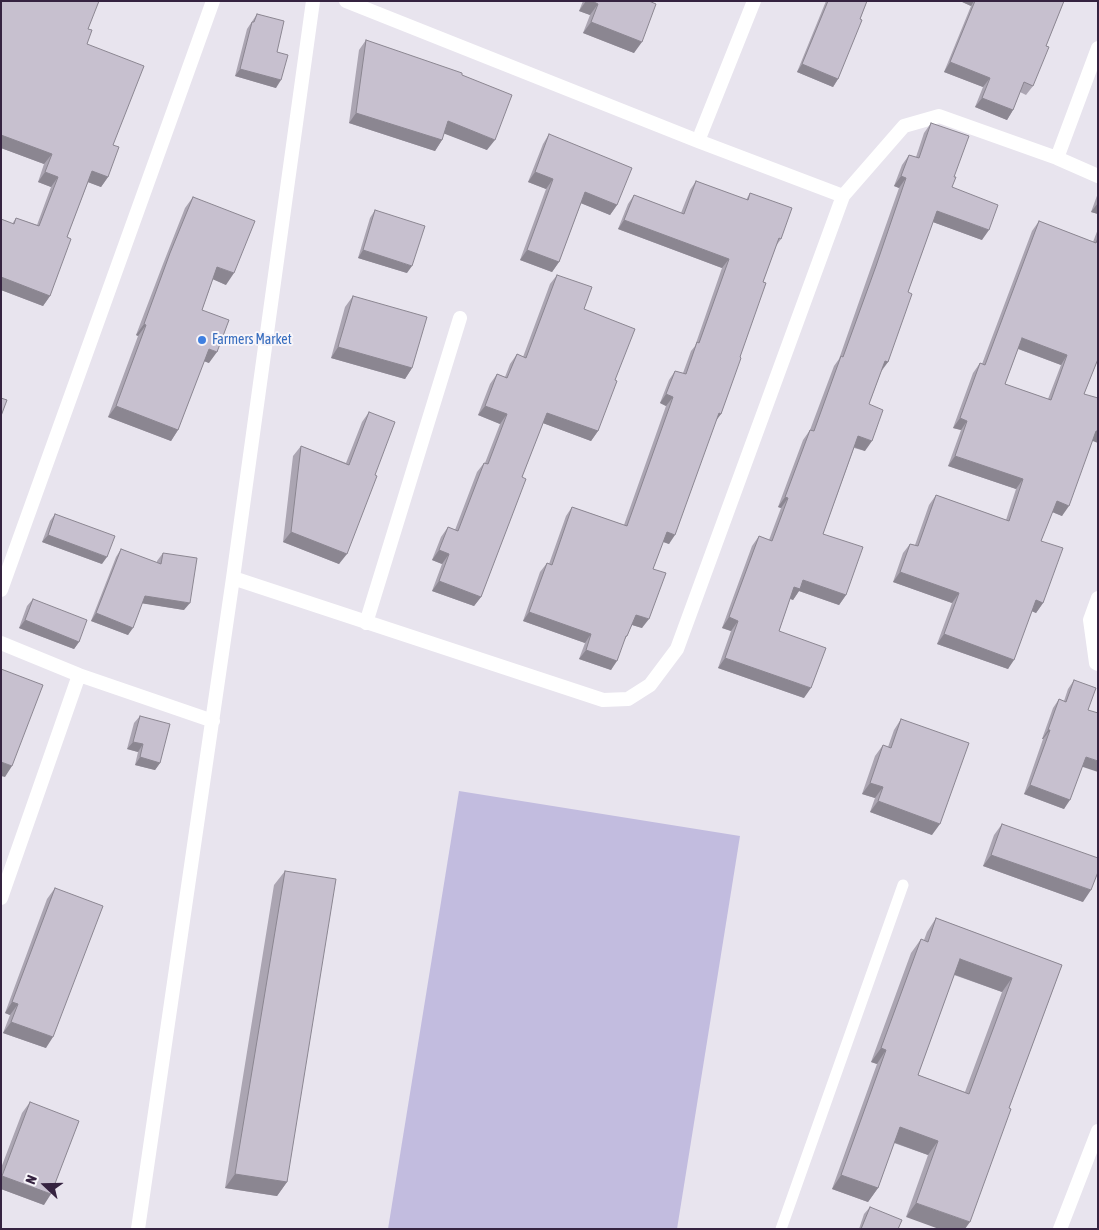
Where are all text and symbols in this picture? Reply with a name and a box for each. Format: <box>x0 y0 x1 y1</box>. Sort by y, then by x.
place label: Farmers Market <box>212 332 292 348</box>
marker: Farmers Market <box>196 334 208 346</box>
north arrow <box>20 1160 70 1210</box>
text: N <box>22 1173 40 1186</box>

